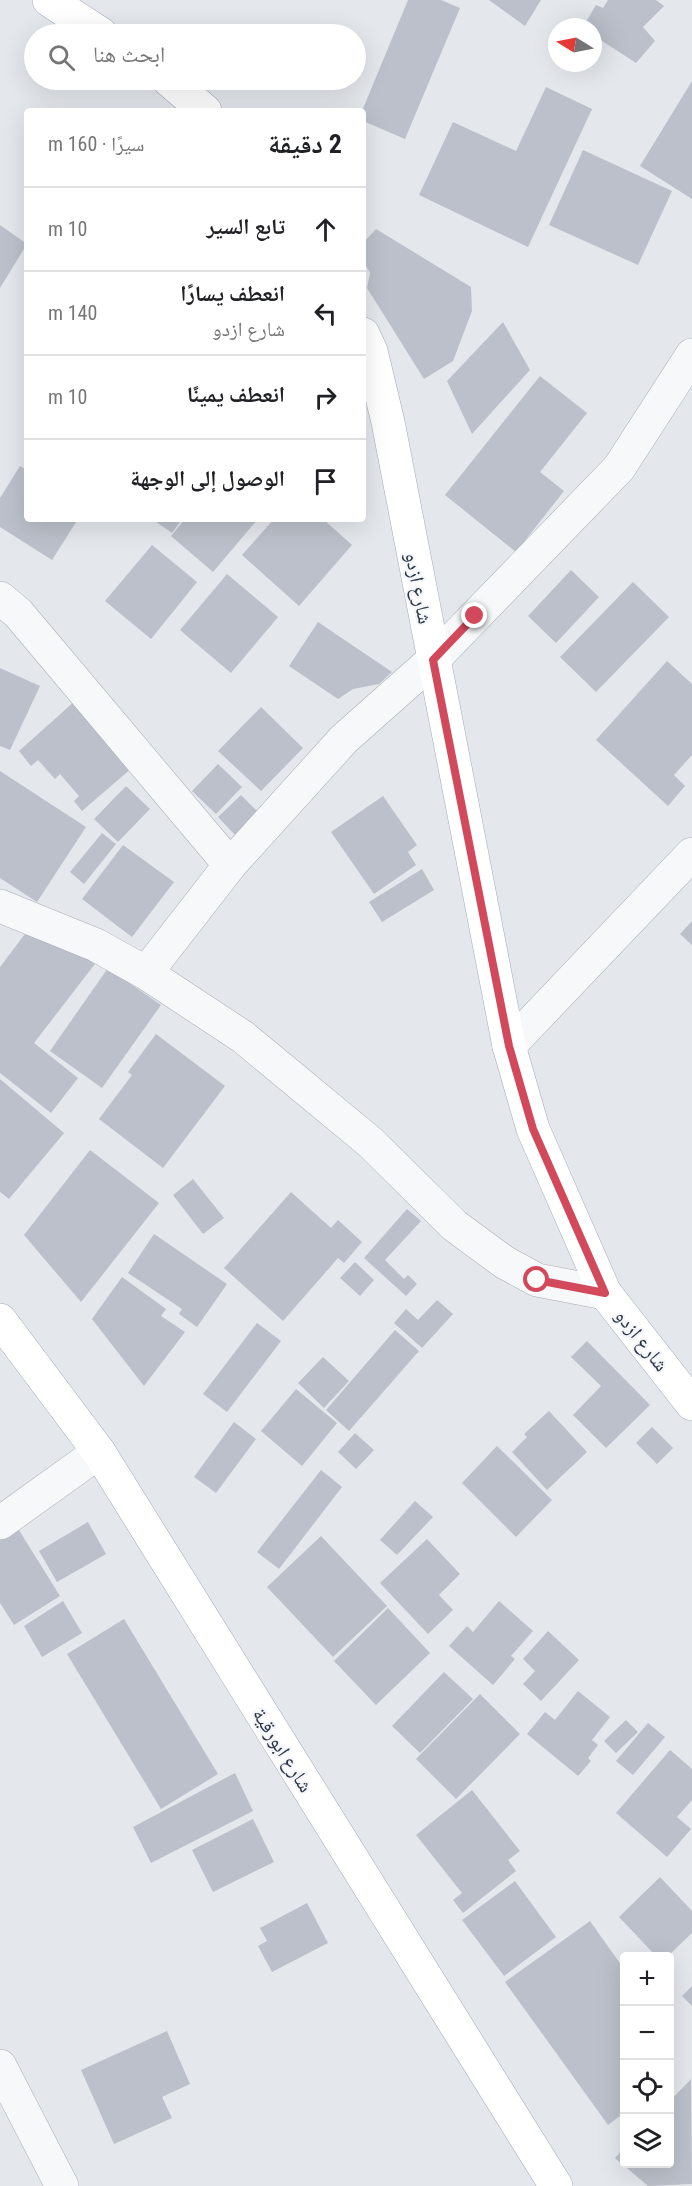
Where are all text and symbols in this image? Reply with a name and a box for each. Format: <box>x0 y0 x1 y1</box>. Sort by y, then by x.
north arrow <box>548 18 602 72</box>
search box <box>24 24 366 90</box>
icon: search <box>45 41 78 74</box>
text: ابحث هنا <box>93 42 165 67</box>
text: 2 دقيقة <box>268 129 342 159</box>
text: سيرًا · 160 m <box>48 132 145 156</box>
icon: ahead <box>309 213 342 246</box>
text: تابع السير <box>207 214 285 239</box>
text: 10 m <box>48 217 87 241</box>
text: انعطف يسارًا <box>180 281 285 306</box>
icon: left <box>309 297 342 330</box>
text: 140 m <box>48 301 97 325</box>
text: شارع ازدو <box>212 317 285 341</box>
icon: right <box>309 381 342 414</box>
text: انعطف يمينًا <box>187 382 285 407</box>
text: 10 m <box>48 385 87 409</box>
icon: arrive <box>309 465 342 498</box>
text: الوصول إلى الوجهة <box>130 466 285 491</box>
street label: شارع ازدو <box>399 550 438 626</box>
route end <box>461 602 487 628</box>
route start <box>523 1266 549 1292</box>
street label: شارع ازدو <box>609 1304 674 1377</box>
street label: شارع ابورقية <box>247 1704 318 1797</box>
map controls <box>620 1952 674 2168</box>
button: + <box>620 1952 674 2006</box>
button: − <box>620 2006 674 2060</box>
button: locate <box>620 2060 674 2114</box>
button: layers <box>620 2114 674 2168</box>

